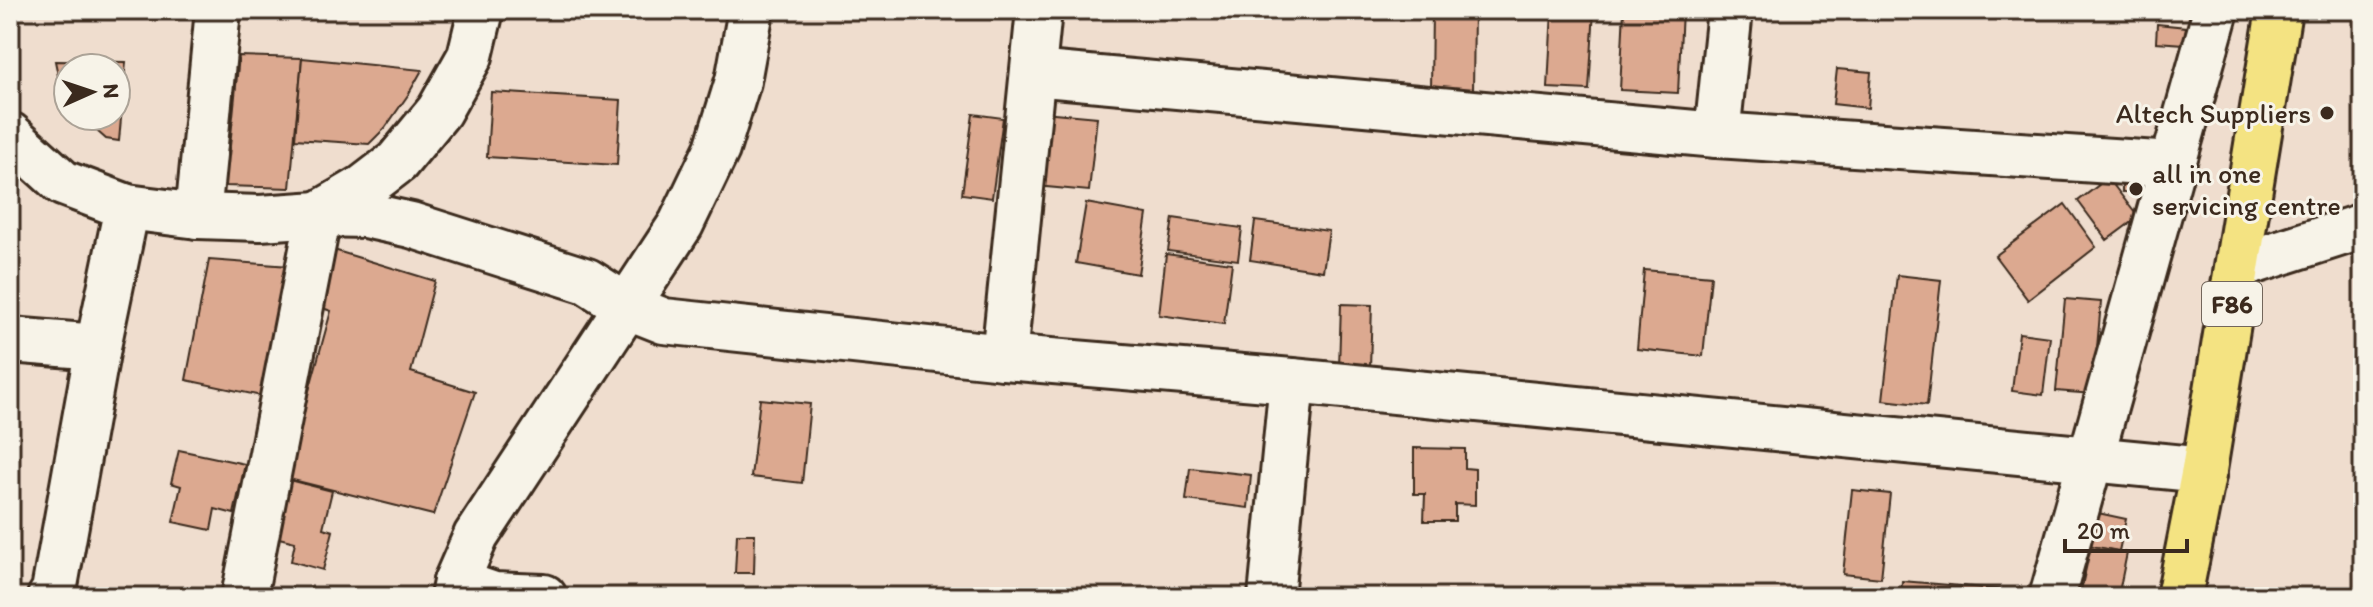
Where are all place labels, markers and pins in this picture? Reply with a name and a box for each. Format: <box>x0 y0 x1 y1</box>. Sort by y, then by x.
place label: Altech Suppliers <box>2116 96 2311 130</box>
marker: Altech Suppliers <box>2318 104 2336 122</box>
place label: all in one servicing centre <box>2152 156 2341 222</box>
marker: all in one servicing centre <box>2127 180 2145 198</box>

